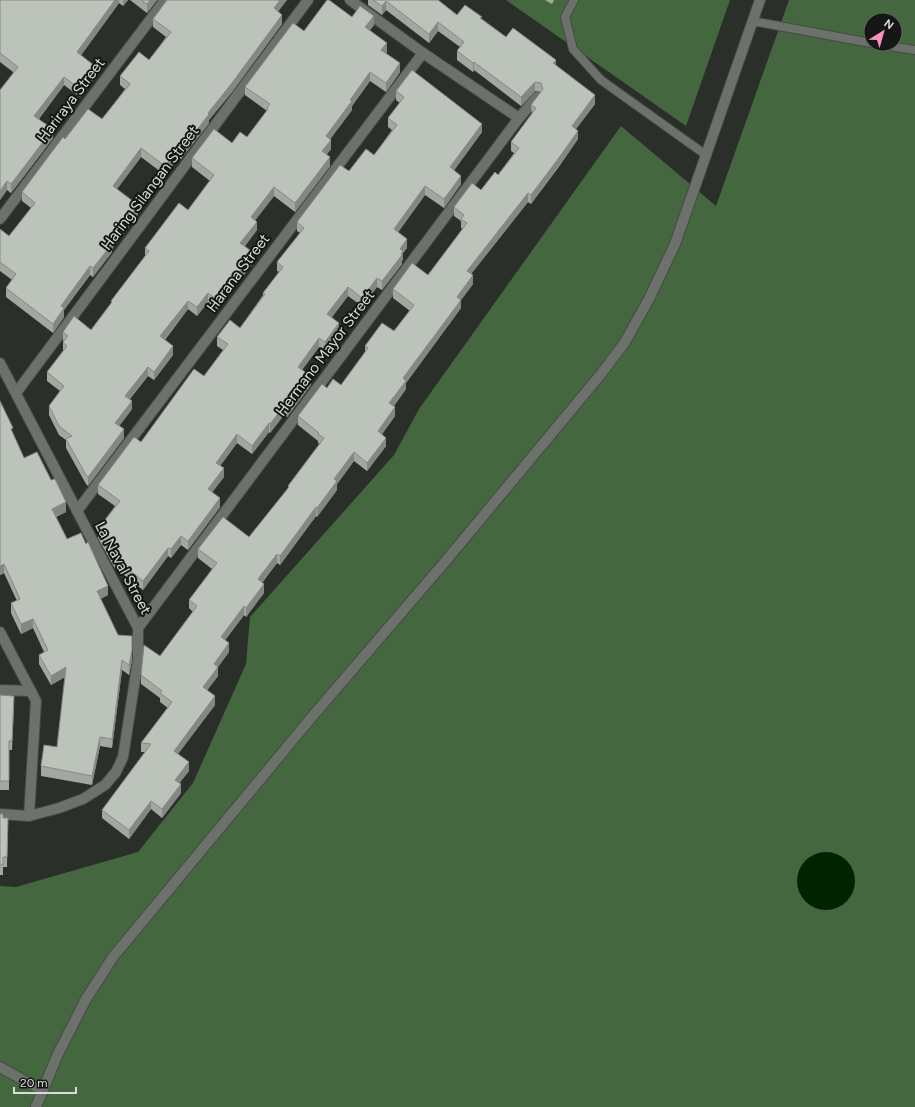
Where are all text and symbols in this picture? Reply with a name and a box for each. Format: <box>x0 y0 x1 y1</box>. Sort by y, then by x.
north arrow <box>863 12 903 52</box>
text: N <box>881 17 896 32</box>
street label: Hariraya Street <box>33 54 109 146</box>
street label: Haring Silangan Street <box>97 122 203 254</box>
street label: Harana Street <box>203 230 273 316</box>
street label: Hermano Mayor Street <box>272 286 378 420</box>
street label: La Naval Street <box>91 518 155 618</box>
scale bar <box>14 1069 76 1095</box>
text: 20 m <box>20 1076 48 1090</box>

